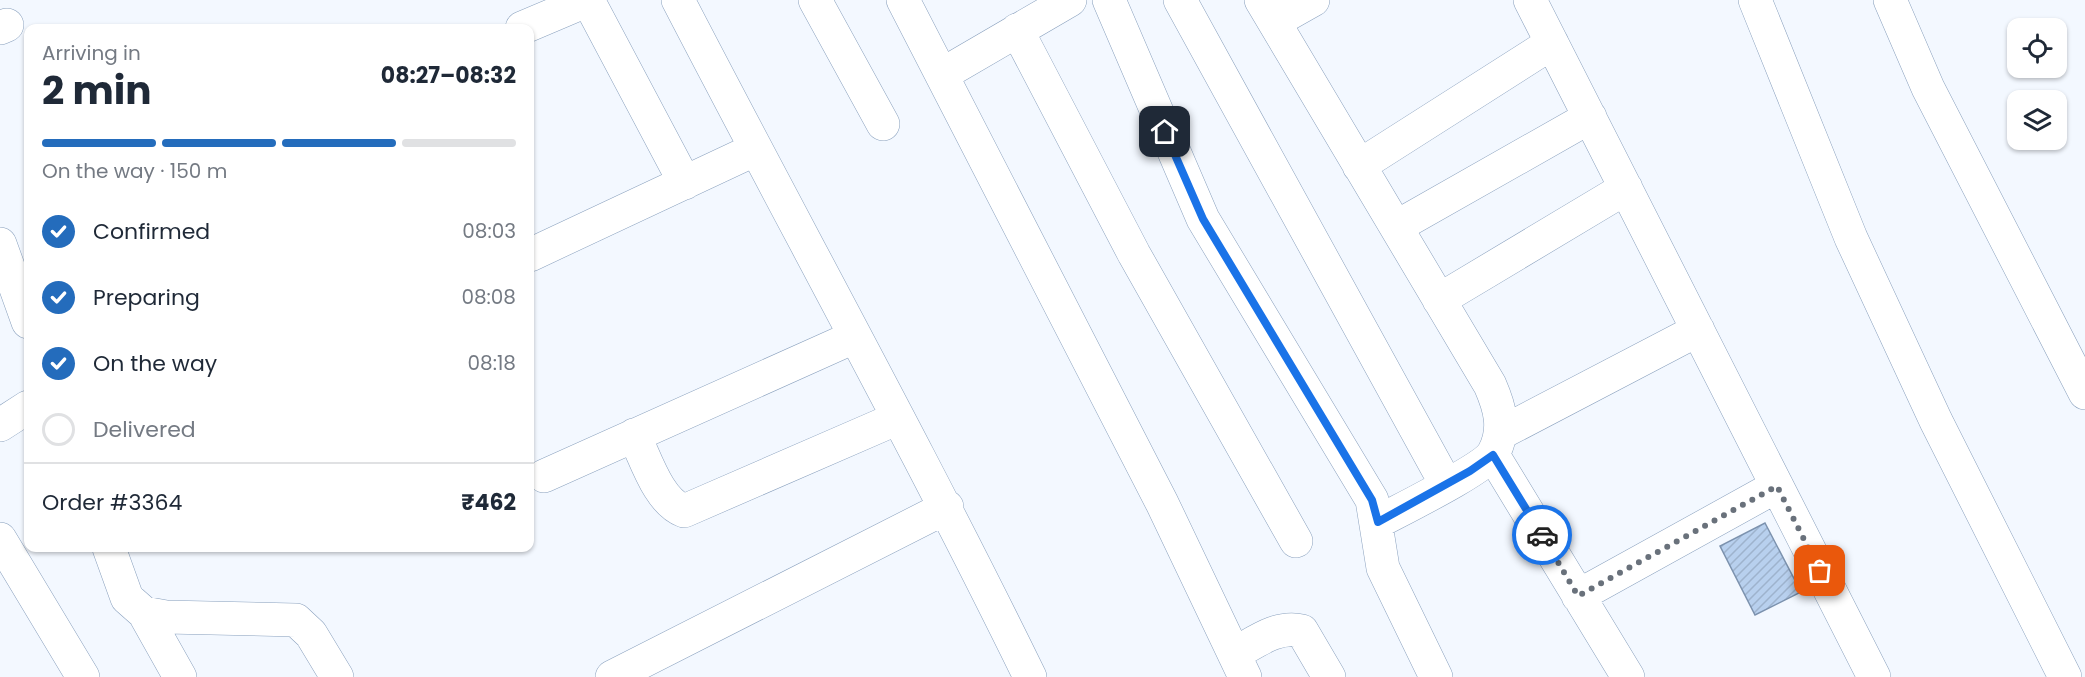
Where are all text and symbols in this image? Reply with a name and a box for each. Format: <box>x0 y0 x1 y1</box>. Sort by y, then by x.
map controls <box>2007 18 2067 150</box>
button: locate <box>2007 18 2067 78</box>
text: Arriving in <box>42 39 141 67</box>
text: 08:27–08:32 <box>381 60 516 91</box>
text: 2 min <box>42 63 152 118</box>
button: layers <box>2007 90 2067 150</box>
pin <box>1139 106 1190 157</box>
icon: home <box>1148 115 1181 148</box>
text: On the way · 150 m <box>42 157 227 185</box>
icon: check <box>42 215 75 248</box>
text: Confirmed <box>93 216 210 247</box>
text: 08:03 <box>462 217 516 245</box>
icon: check <box>42 281 75 314</box>
text: Preparing <box>93 282 200 313</box>
text: 08:08 <box>461 283 516 311</box>
icon: check <box>42 347 75 380</box>
text: On the way <box>93 348 217 379</box>
text: 08:18 <box>468 349 516 377</box>
text: Delivered <box>93 414 196 445</box>
text: Order #3364 <box>42 487 182 518</box>
text: ₹462 <box>461 487 516 518</box>
courier <box>1512 505 1572 565</box>
icon: car <box>1526 519 1559 552</box>
pin <box>1794 545 1845 596</box>
icon: bag <box>1803 554 1836 587</box>

